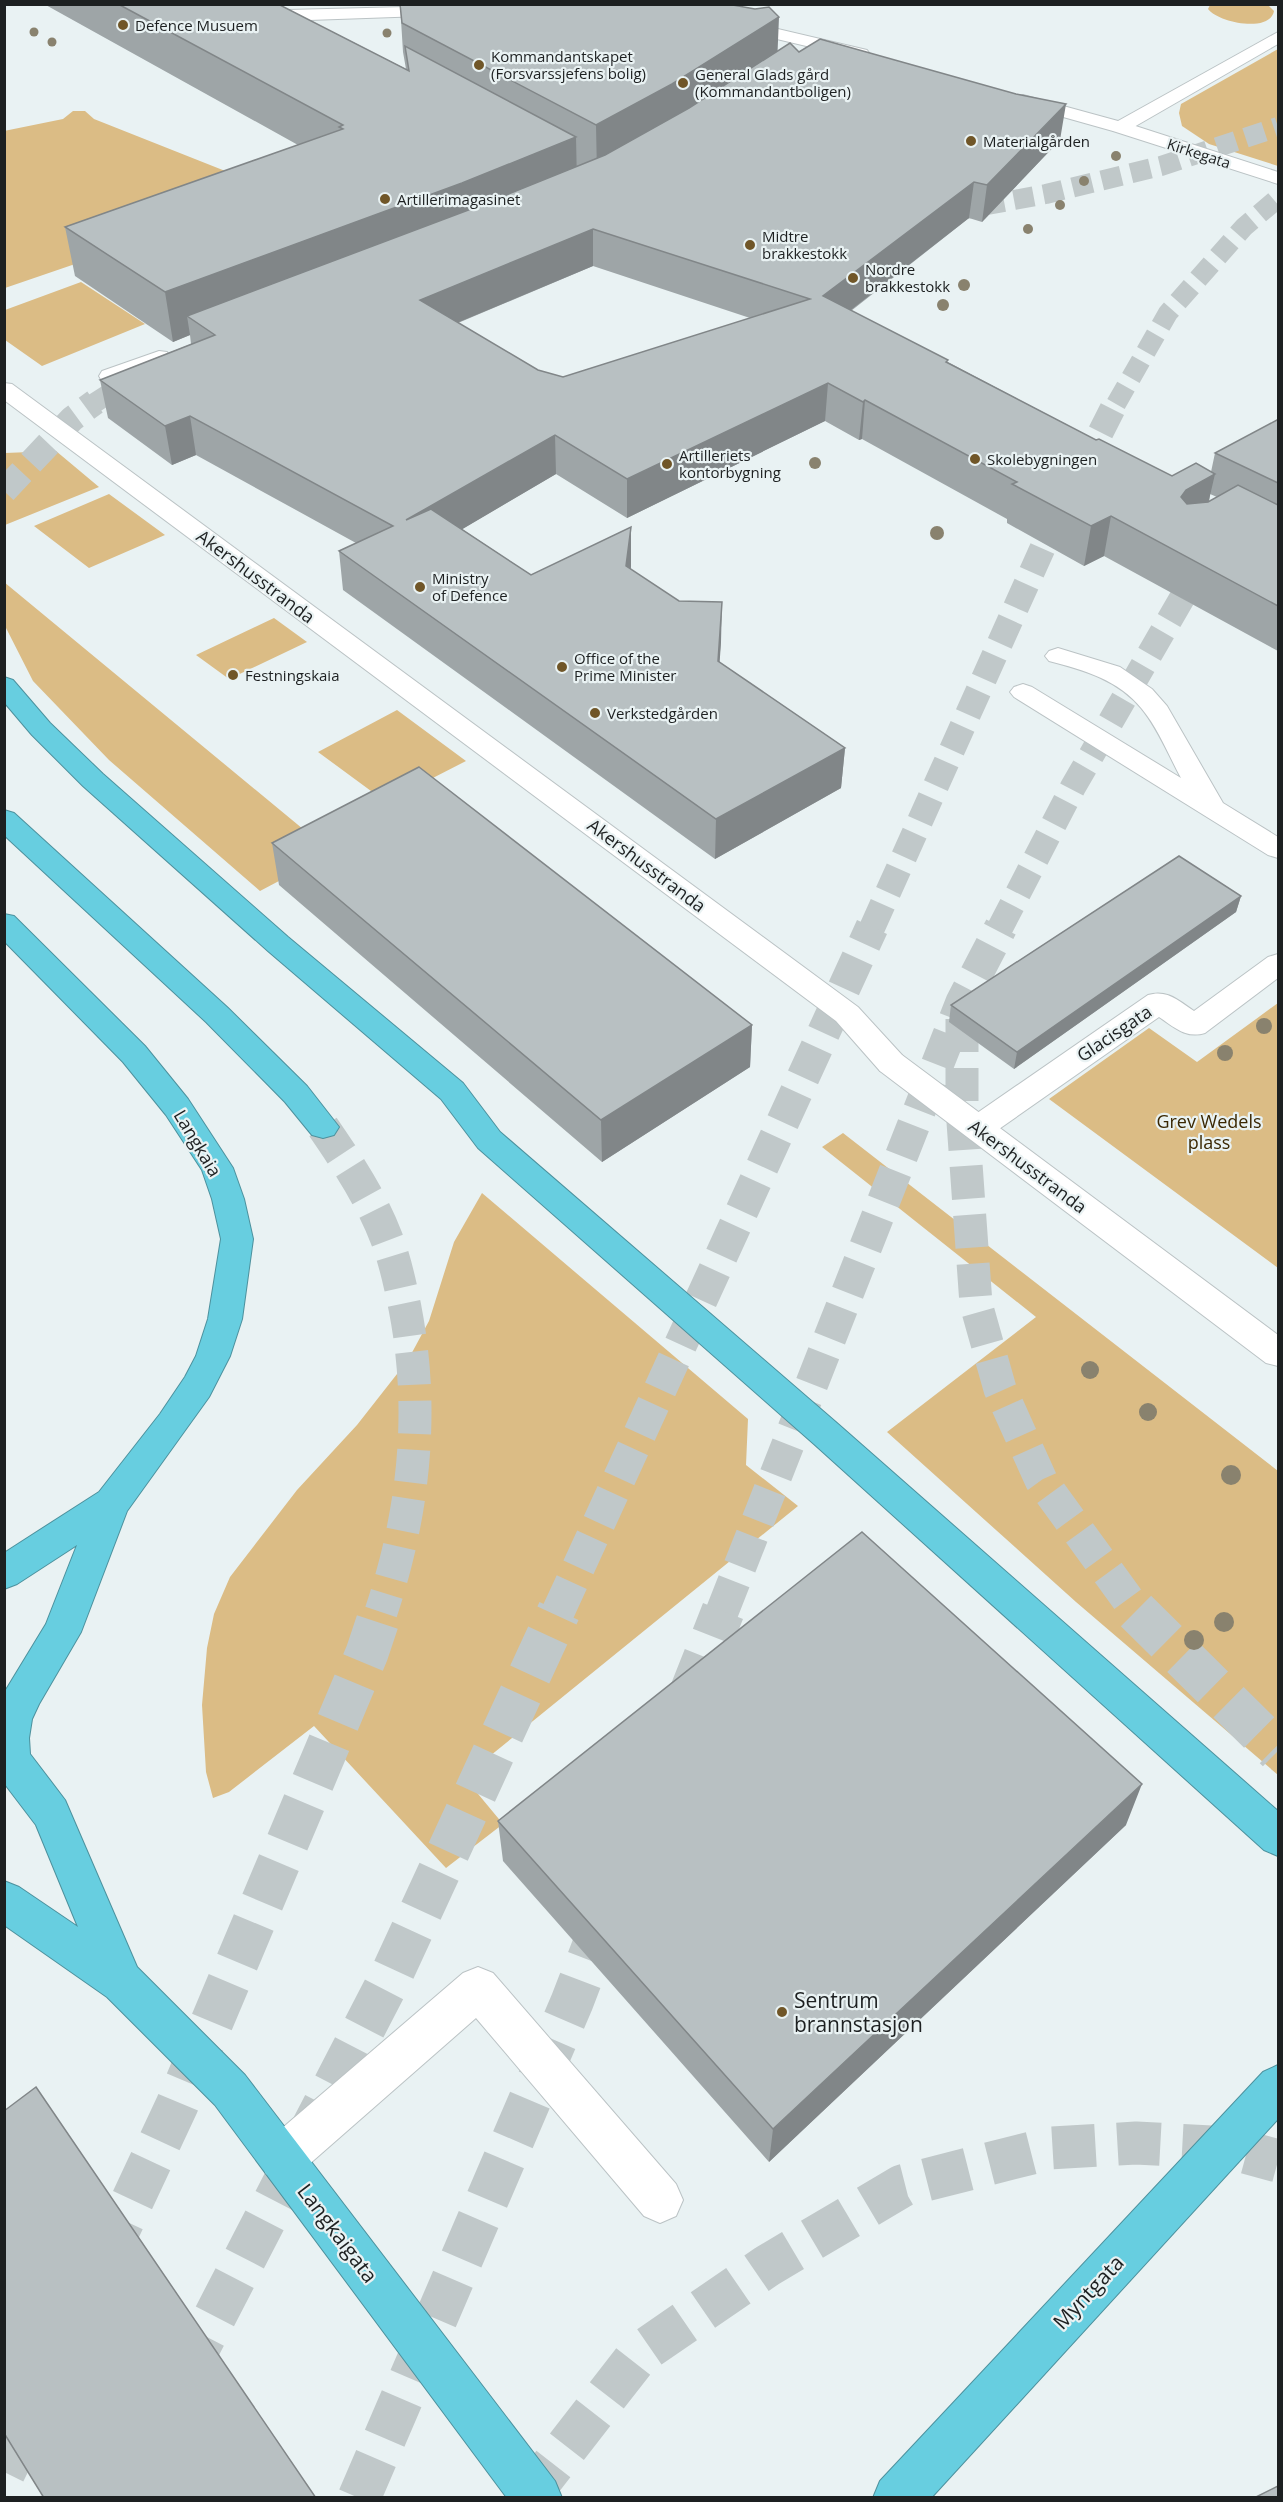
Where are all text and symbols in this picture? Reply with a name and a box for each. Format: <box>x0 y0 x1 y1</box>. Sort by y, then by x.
place label: Defence Musuem <box>135 15 258 35</box>
marker: Defence Musuem <box>116 18 130 32</box>
place label: Kommandantskapet (Forsvarssjefens bolig) <box>491 46 646 83</box>
marker: Kommandantskapet (Forsvarssjefens bolig) <box>472 58 486 72</box>
place label: General Glads gård (Kommandantboligen) <box>695 64 851 101</box>
marker: General Glads gård (Kommandantboligen) <box>676 76 690 90</box>
place label: Materialgården <box>983 131 1090 151</box>
street label: Kirkegata <box>1165 133 1233 173</box>
marker: Materialgården <box>964 134 978 148</box>
place label: Artillerimagasinet <box>397 189 520 209</box>
marker: Artillerimagasinet <box>378 192 392 206</box>
place label: Midtre brakkestokk <box>762 226 847 263</box>
marker: Midtre brakkestokk <box>743 238 757 252</box>
place label: Nordre brakkestokk <box>865 259 950 296</box>
marker: Nordre brakkestokk <box>846 271 860 285</box>
place label: Artilleriets kontorbygning <box>679 445 781 482</box>
place label: Skolebygningen <box>987 449 1097 469</box>
marker: Skolebygningen <box>968 452 982 466</box>
marker: Artilleriets kontorbygning <box>660 457 674 471</box>
street label: Akershusstranda <box>192 524 320 628</box>
place label: Ministry of Defence <box>432 568 508 605</box>
marker: Ministry of Defence <box>413 580 427 594</box>
place label: Office of the Prime Minister <box>574 648 676 685</box>
marker: Office of the Prime Minister <box>555 660 569 674</box>
place label: Festningskaia <box>245 665 339 685</box>
marker: Festningskaia <box>226 668 240 682</box>
place label: Verkstedgården <box>607 703 718 723</box>
marker: Verkstedgården <box>588 706 602 720</box>
street label: Akershusstranda <box>583 813 711 917</box>
street label: Glacisgata <box>1072 999 1156 1067</box>
street label: Langkaia <box>169 1105 227 1181</box>
park label: Grev Wedels plass <box>1156 1109 1262 1154</box>
street label: Akershusstranda <box>964 1114 1092 1218</box>
place label: Sentrum brannstasjon <box>794 1986 923 2038</box>
marker: Sentrum brannstasjon <box>775 2005 789 2019</box>
street label: Langkaigata <box>292 2178 384 2288</box>
street label: Myntgata <box>1046 2249 1130 2335</box>

